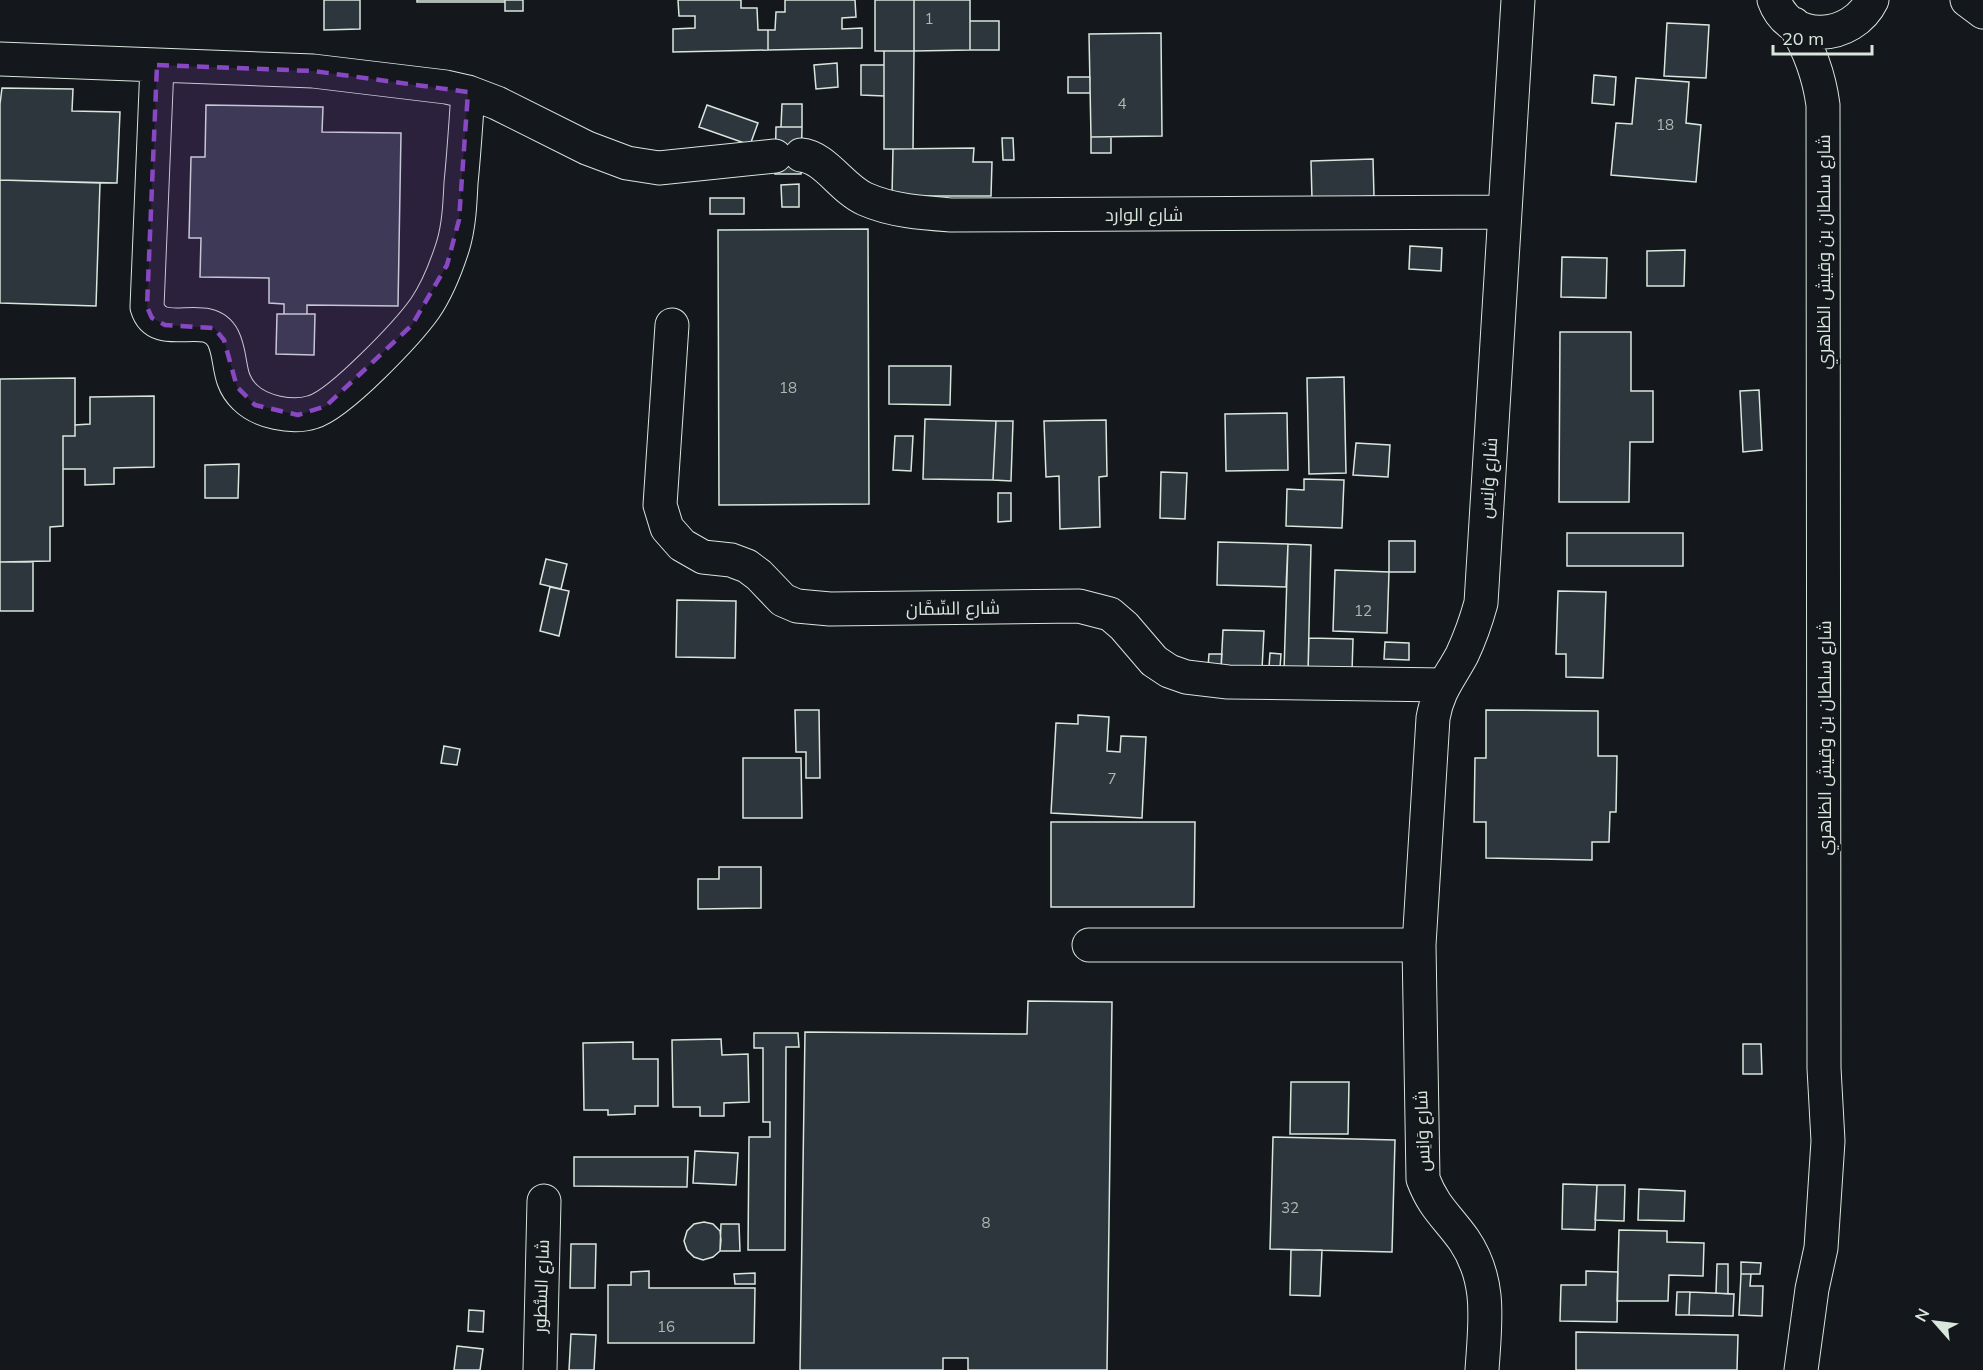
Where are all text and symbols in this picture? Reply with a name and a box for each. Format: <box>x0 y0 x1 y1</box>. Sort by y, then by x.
house number: 1 <box>924 9 934 28</box>
scale bar <box>1773 18 1872 56</box>
text: 20 m <box>1782 27 1824 50</box>
house number: 4 <box>1117 94 1127 113</box>
house number: 18 <box>1656 115 1674 134</box>
street label: شارع سلطان بن وقيش الظاهري <box>1812 134 1838 370</box>
street label: شارع الوارد <box>1105 203 1183 227</box>
house number: 18 <box>779 378 797 397</box>
street label: شارع وَانِس <box>1474 437 1503 520</box>
street label: شارع السِّمَّان <box>906 596 1000 621</box>
house number: 12 <box>1354 601 1372 620</box>
street label: شارع سلطان بن وقيش الظاهري <box>1813 620 1839 856</box>
house number: 7 <box>1107 769 1117 788</box>
street label: شارع وَانِس <box>1409 1090 1436 1172</box>
house number: 32 <box>1281 1198 1299 1217</box>
house number: 8 <box>981 1213 991 1232</box>
street label: شارع السُّطور <box>528 1239 555 1334</box>
north arrow <box>1905 1292 1965 1352</box>
text: N <box>1910 1305 1933 1325</box>
house number: 16 <box>657 1317 675 1336</box>

